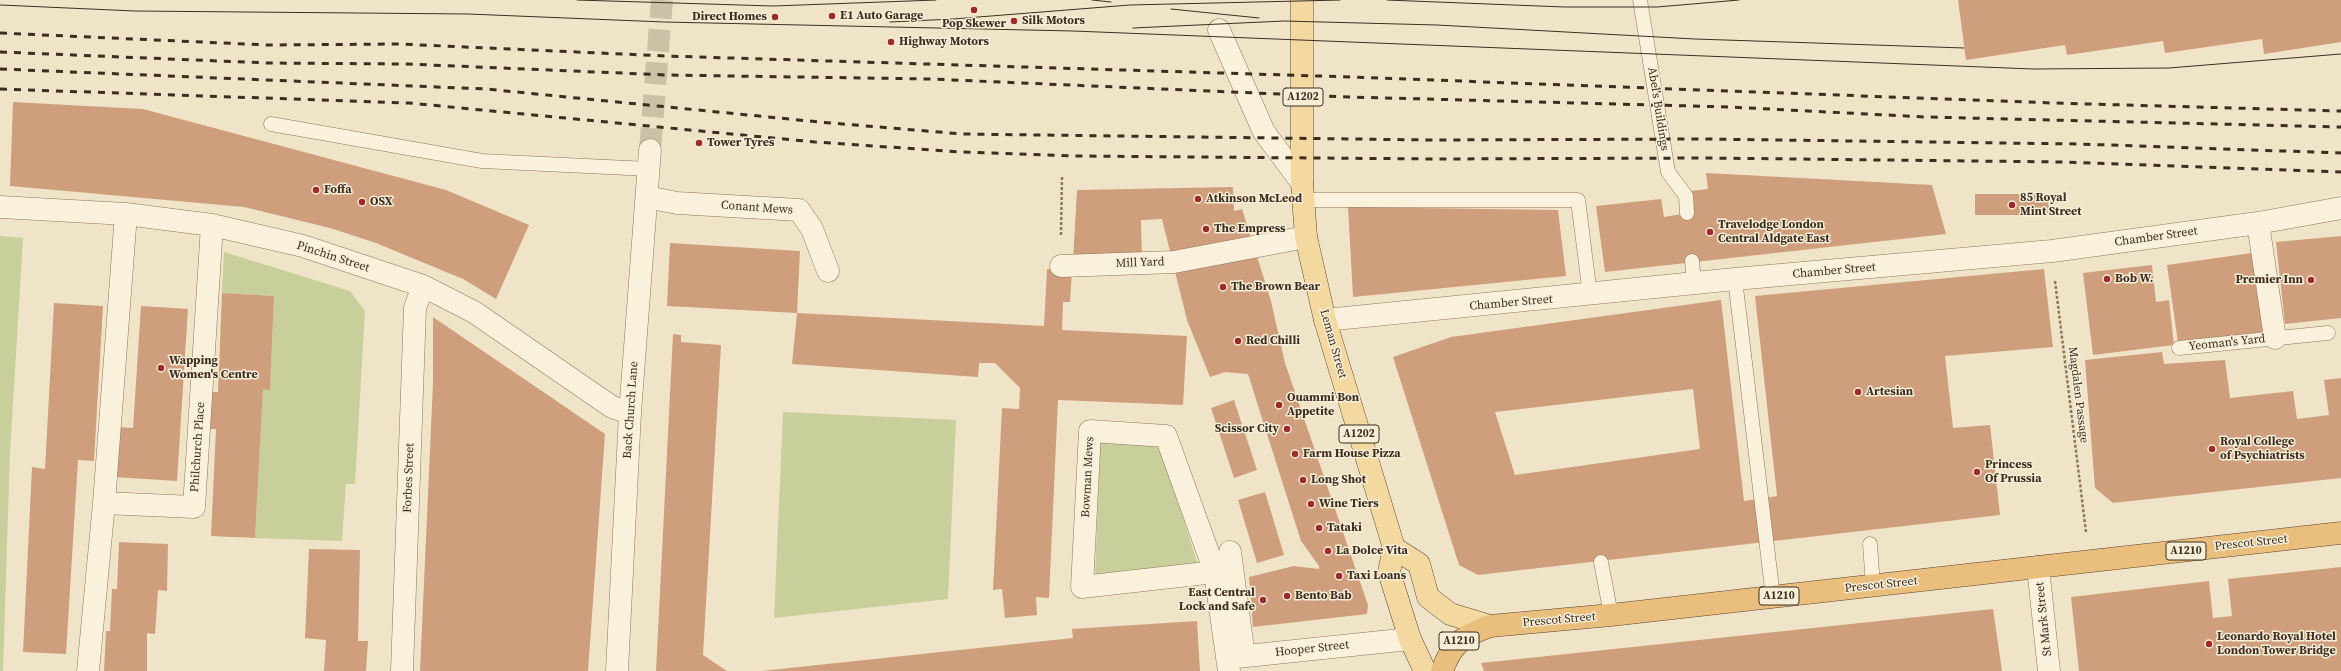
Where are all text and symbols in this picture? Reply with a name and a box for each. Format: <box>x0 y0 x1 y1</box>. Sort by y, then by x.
marker: Pop Skewer <box>969 5 979 15</box>
place label: E1 Auto Garage <box>840 9 923 23</box>
place label: Direct Homes <box>692 10 767 24</box>
marker: E1 Auto Garage <box>827 11 837 21</box>
marker: Direct Homes <box>770 12 780 22</box>
place label: Silk Motors <box>1022 14 1085 28</box>
marker: Silk Motors <box>1009 16 1019 26</box>
place label: Pop Skewer <box>942 17 1006 31</box>
place label: Highway Motors <box>899 35 989 49</box>
marker: Highway Motors <box>886 37 896 47</box>
street label: Abel's Buildings <box>1644 66 1672 152</box>
road number: A1202 <box>1283 88 1323 106</box>
place label: Tower Tyres <box>707 136 774 150</box>
marker: Tower Tyres <box>694 138 704 148</box>
place label: Foffa <box>324 183 352 197</box>
marker: Foffa <box>311 185 321 195</box>
place label: 85 Royal Mint Street <box>2020 191 2082 219</box>
place label: Atkinson McLeod <box>1206 192 1302 206</box>
marker: Atkinson McLeod <box>1193 194 1203 204</box>
place label: OSX <box>370 195 393 209</box>
marker: OSX <box>357 197 367 207</box>
street label: Conant Mews <box>720 198 794 218</box>
marker: 85 Royal Mint Street <box>2007 200 2017 210</box>
place label: Travelodge London Central Aldgate East <box>1718 218 1829 246</box>
place label: The Empress <box>1214 222 1286 236</box>
marker: The Empress <box>1201 224 1211 234</box>
street label: Chamber Street <box>2114 224 2198 250</box>
marker: Travelodge London Central Aldgate East <box>1705 227 1715 237</box>
street label: Pinchin Street <box>295 238 371 276</box>
street label: Mill Yard <box>1115 255 1165 271</box>
street label: Chamber Street <box>1792 260 1876 282</box>
place label: Bob W. <box>2115 272 2153 286</box>
place label: Premier Inn <box>2236 273 2303 287</box>
marker: Bob W. <box>2102 274 2112 284</box>
marker: Premier Inn <box>2306 275 2316 285</box>
place label: The Brown Bear <box>1231 280 1320 294</box>
marker: The Brown Bear <box>1218 282 1228 292</box>
street label: Chamber Street <box>1469 292 1553 314</box>
street label: Leman Street <box>1316 308 1350 380</box>
street label: Yeoman's Yard <box>2188 332 2266 354</box>
place label: Red Chilli <box>1246 334 1300 348</box>
marker: Red Chilli <box>1233 336 1243 346</box>
street label: Magdalen Passage <box>2065 346 2091 444</box>
place label: Wapping Women's Centre <box>169 354 258 382</box>
street label: Back Church Lane <box>620 361 642 459</box>
marker: Wapping Women's Centre <box>156 363 166 373</box>
place label: Artesian <box>1866 385 1913 399</box>
marker: Artesian <box>1853 387 1863 397</box>
place label: Ouammi Bon Appetite <box>1287 391 1359 419</box>
marker: Ouammi Bon Appetite <box>1274 400 1284 410</box>
street label: Philchurch Place <box>188 401 208 493</box>
place label: Scissor City <box>1215 422 1279 436</box>
marker: Scissor City <box>1282 424 1292 434</box>
road number: A1202 <box>1339 425 1379 443</box>
place label: Royal College of Psychiatrists <box>2220 435 2305 463</box>
street label: Bowman Mews <box>1079 436 1097 518</box>
street label: Forbes Street <box>401 443 417 513</box>
marker: Royal College of Psychiatrists <box>2207 444 2217 454</box>
place label: Farm House Pizza <box>1303 447 1401 461</box>
marker: Farm House Pizza <box>1290 449 1300 459</box>
place label: Princess Of Prussia <box>1985 458 2042 486</box>
marker: Princess Of Prussia <box>1972 467 1982 477</box>
place label: Long Shot <box>1311 473 1366 487</box>
marker: Long Shot <box>1298 475 1308 485</box>
place label: Wine Tiers <box>1319 497 1379 511</box>
marker: Wine Tiers <box>1306 499 1316 509</box>
place label: Tataki <box>1327 521 1362 535</box>
marker: Tataki <box>1314 523 1324 533</box>
street label: Prescot Street <box>2214 532 2288 554</box>
road number: A1210 <box>2166 542 2206 560</box>
place label: La Dolce Vita <box>1336 544 1408 558</box>
marker: La Dolce Vita <box>1323 546 1333 556</box>
place label: Taxi Loans <box>1347 569 1406 583</box>
marker: Taxi Loans <box>1334 571 1344 581</box>
street label: Prescot Street <box>1844 574 1918 596</box>
street label: St Mark Street <box>2033 581 2055 657</box>
place label: East Central Lock and Safe <box>1179 586 1255 614</box>
road number: A1210 <box>1759 587 1799 605</box>
place label: Bento Bab <box>1295 589 1352 603</box>
marker: Bento Bab <box>1282 591 1292 601</box>
marker: East Central Lock and Safe <box>1258 595 1268 605</box>
street label: Prescot Street <box>1522 610 1596 630</box>
place label: Leonardo Royal Hotel London Tower Bridge <box>2217 630 2336 658</box>
road number: A1210 <box>1439 632 1479 650</box>
street label: Hooper Street <box>1274 638 1350 660</box>
marker: Leonardo Royal Hotel London Tower Bridge <box>2204 639 2214 649</box>

